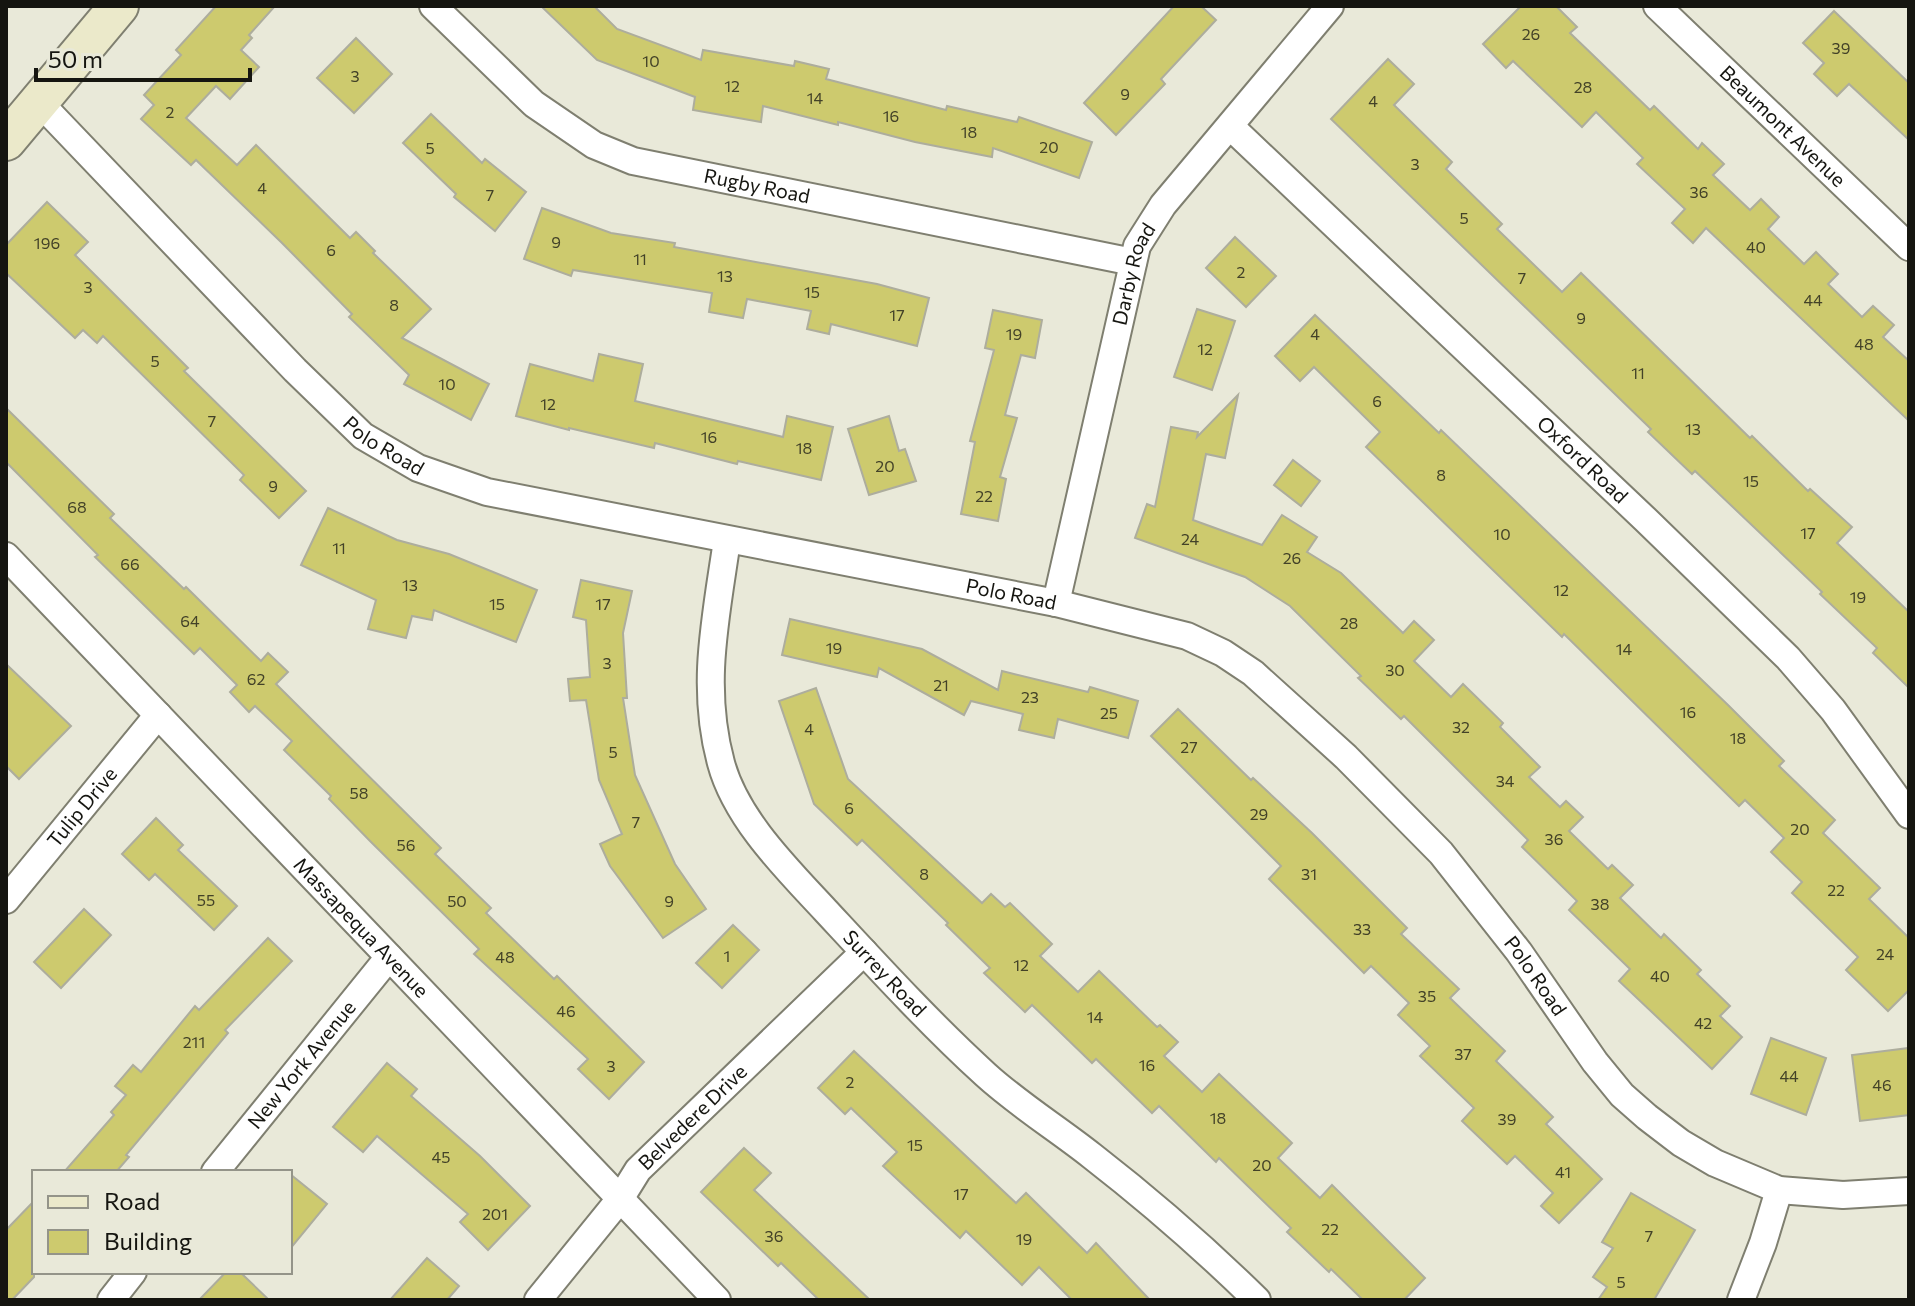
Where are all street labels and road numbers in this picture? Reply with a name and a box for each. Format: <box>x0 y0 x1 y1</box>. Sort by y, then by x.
street label: Beaumont Avenue <box>1716 60 1851 191</box>
street label: Rugby Road <box>702 163 812 207</box>
street label: Darby Road <box>1106 218 1160 327</box>
street label: Polo Road <box>339 410 429 480</box>
street label: Oxford Road <box>1533 410 1633 508</box>
street label: Polo Road <box>964 573 1059 614</box>
street label: Tulip Drive <box>41 762 121 852</box>
street label: Massapequa Avenue <box>289 852 434 1002</box>
street label: Surrey Road <box>839 925 932 1021</box>
street label: Polo Road <box>1500 931 1572 1020</box>
street label: New York Avenue <box>242 995 360 1133</box>
street label: Belvedere Drive <box>633 1059 751 1174</box>

